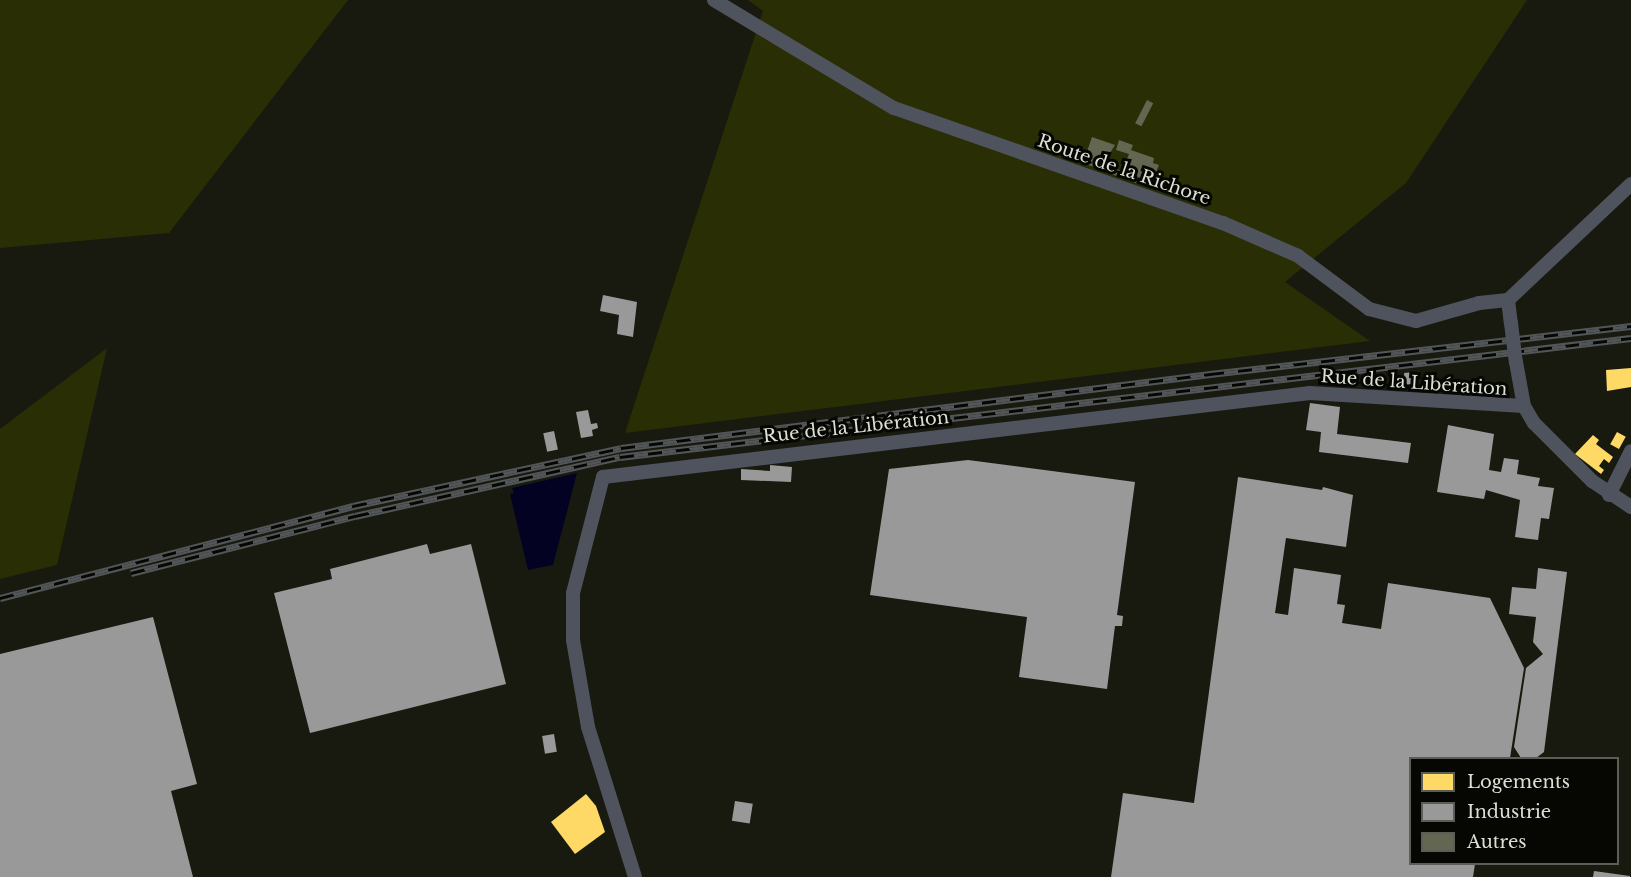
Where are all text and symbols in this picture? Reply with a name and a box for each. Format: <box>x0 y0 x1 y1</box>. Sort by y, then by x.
street label: Route de la Richore <box>1035 130 1213 210</box>
street label: Rue de la Libération <box>1320 366 1508 400</box>
street label: Rue de la Libération <box>762 406 950 448</box>
legend <box>1409 757 1619 865</box>
text: Logements <box>1467 771 1570 793</box>
text: Industrie <box>1467 801 1551 823</box>
text: Autres <box>1467 831 1526 853</box>

